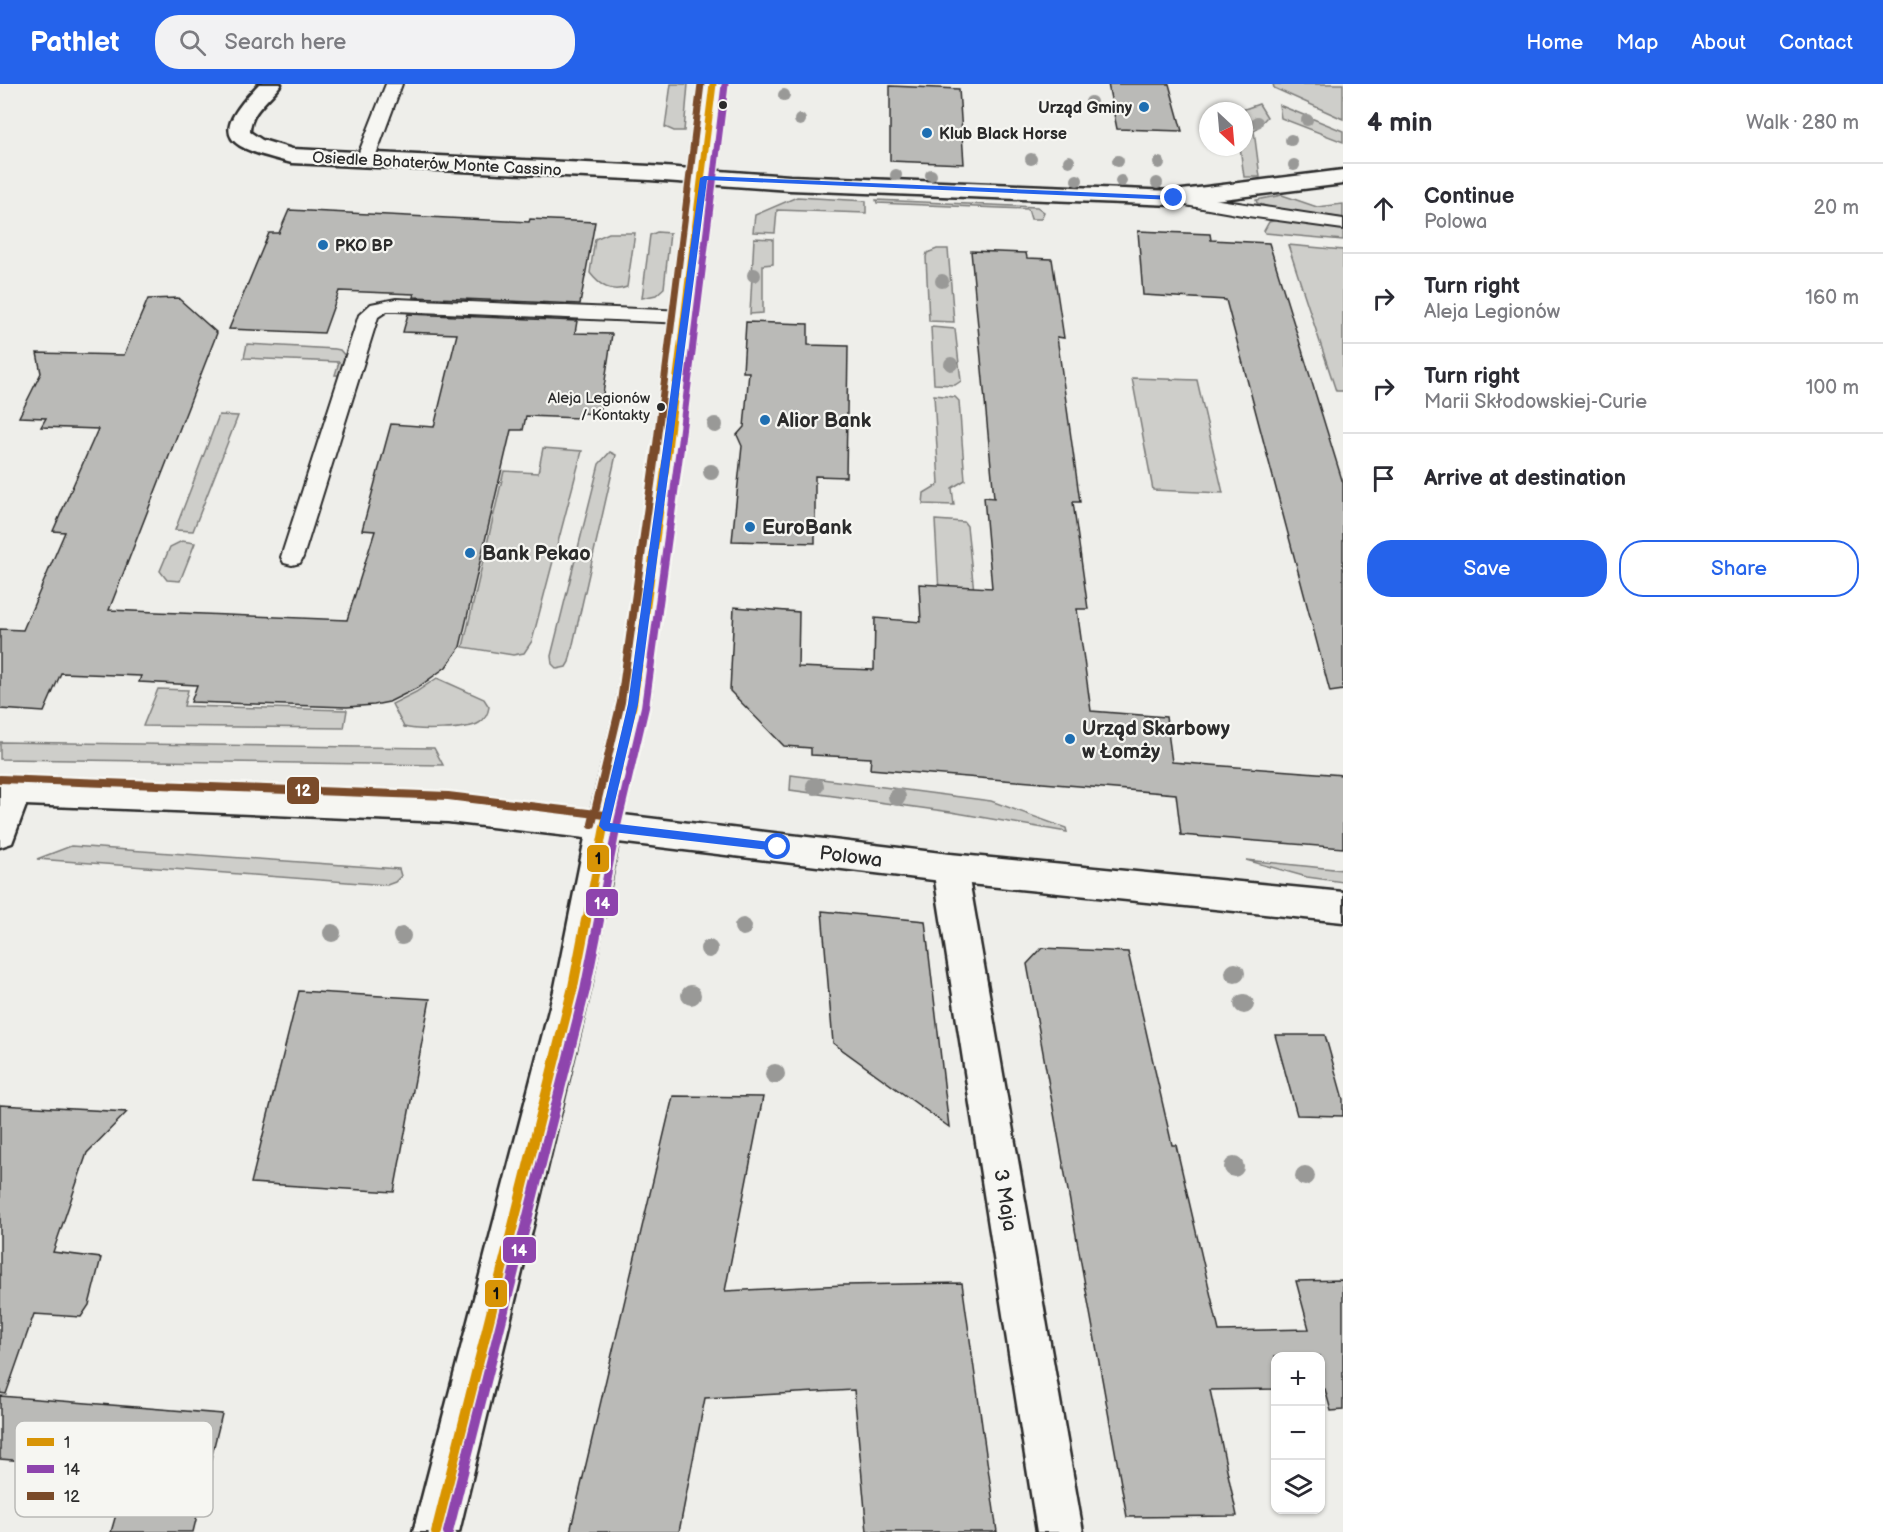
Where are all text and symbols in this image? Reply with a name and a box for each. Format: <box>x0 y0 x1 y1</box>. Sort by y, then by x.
search box <box>155 15 575 69</box>
text: Pathlet <box>30 26 119 59</box>
icon: search <box>176 26 209 59</box>
text: Search here <box>224 29 346 56</box>
text: Home <box>1526 30 1583 55</box>
text: Map <box>1616 30 1658 55</box>
text: About <box>1691 30 1746 55</box>
text: Contact <box>1779 30 1853 55</box>
unlabelled marker <box>717 99 729 111</box>
place label: Urząd Gminy <box>1038 99 1133 118</box>
marker: Urząd Gminy <box>1137 100 1151 114</box>
north arrow <box>1199 102 1253 156</box>
text: 4 min <box>1367 108 1432 139</box>
text: Walk · 280 m <box>1746 111 1859 135</box>
place label: Klub Black Horse <box>939 125 1067 144</box>
marker: Klub Black Horse <box>920 126 934 140</box>
street label: Osiedle Bohaterów Monte Cassino <box>312 148 562 181</box>
text: Continue <box>1424 183 1514 210</box>
route end <box>1160 184 1186 210</box>
icon: ahead <box>1367 192 1400 225</box>
text: 20 m <box>1814 196 1859 220</box>
text: Polowa <box>1424 210 1487 234</box>
place label: PKO BP <box>335 237 393 256</box>
marker: PKO BP <box>316 238 330 252</box>
text: Turn right <box>1424 273 1520 300</box>
icon: right <box>1367 282 1400 315</box>
text: 160 m <box>1805 286 1859 310</box>
text: Aleja Legionów <box>1424 300 1560 324</box>
text: Turn right <box>1424 363 1520 390</box>
icon: right <box>1367 372 1400 405</box>
text: 100 m <box>1806 376 1859 400</box>
place label: Aleja Legionów / Kontakty <box>548 389 650 425</box>
text: Marii Skłodowskiej-Curie <box>1424 390 1647 414</box>
marker: Aleja Legionów / Kontakty <box>655 401 667 413</box>
place label: Alior Bank <box>776 409 872 433</box>
marker: Alior Bank <box>758 413 772 427</box>
icon: arrive <box>1367 462 1400 495</box>
text: Arrive at destination <box>1424 465 1626 492</box>
place label: EuroBank <box>762 516 852 540</box>
marker: EuroBank <box>743 520 757 534</box>
button: Save <box>1367 540 1607 597</box>
button: Share <box>1619 540 1859 597</box>
place label: Bank Pekao <box>482 542 591 566</box>
marker: Bank Pekao <box>463 546 477 560</box>
place label: Urząd Skarbowy w Łomży <box>1082 717 1231 764</box>
marker: Urząd Skarbowy w Łomży <box>1063 732 1077 746</box>
line badge: 12 <box>286 776 320 805</box>
text: 12 <box>295 782 312 801</box>
route start <box>764 833 790 859</box>
street label: Polowa <box>818 841 884 873</box>
line badge: 1 <box>586 844 610 873</box>
text: 1 <box>595 850 601 869</box>
line badge: 14 <box>585 888 619 917</box>
text: 14 <box>594 895 611 914</box>
street label: 3 Maja <box>988 1167 1022 1233</box>
line badge: 14 <box>502 1236 537 1264</box>
text: 14 <box>511 1242 528 1261</box>
line badge: 1 <box>484 1279 508 1308</box>
text: 1 <box>493 1285 499 1304</box>
map controls <box>1271 1352 1325 1514</box>
button: + <box>1271 1352 1325 1406</box>
button: − <box>1271 1406 1325 1460</box>
legend <box>15 1421 213 1517</box>
text: 1 <box>64 1434 70 1453</box>
button: layers <box>1271 1460 1325 1514</box>
text: 14 <box>64 1461 80 1480</box>
text: 12 <box>64 1488 80 1507</box>

